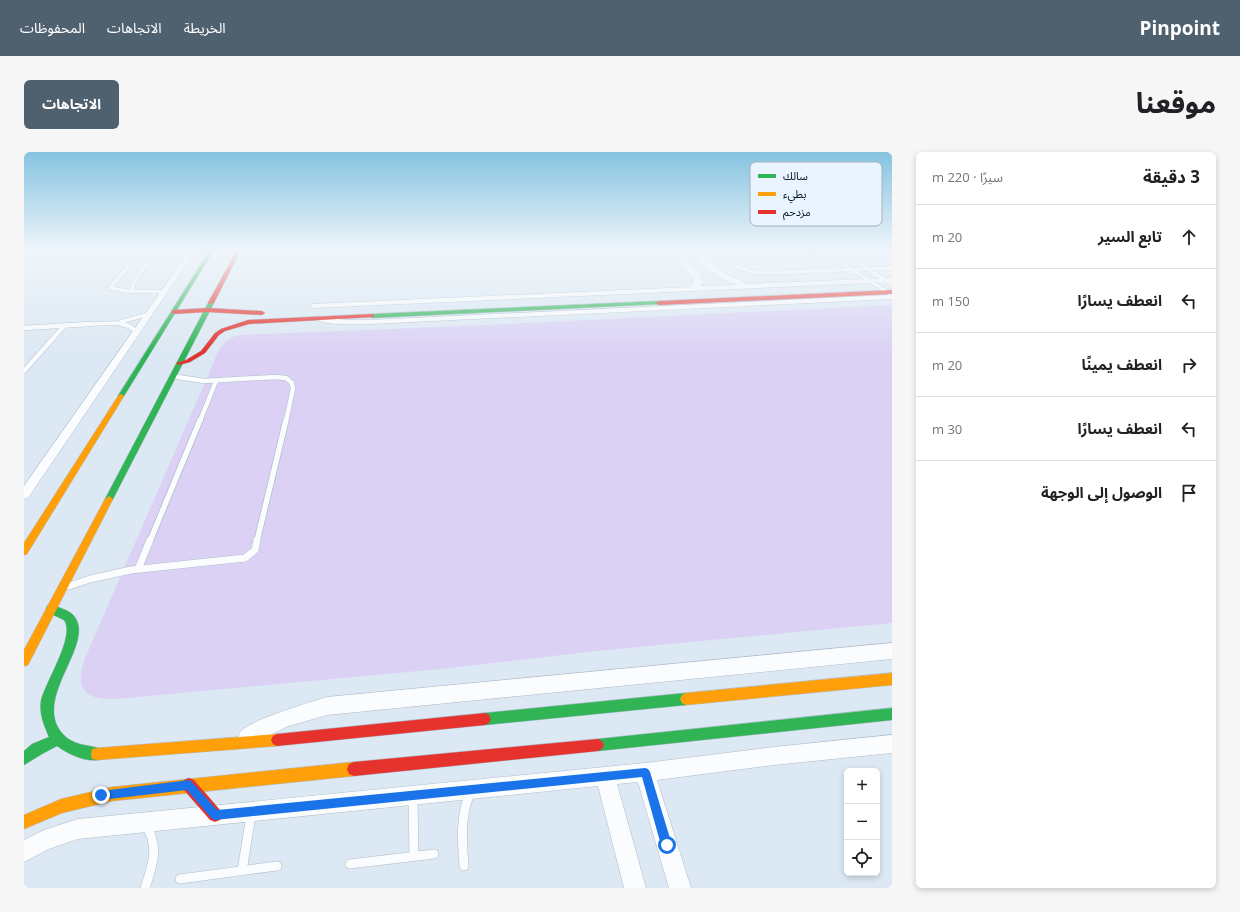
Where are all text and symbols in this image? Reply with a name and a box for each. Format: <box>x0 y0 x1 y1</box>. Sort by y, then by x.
text: Pinpoint <box>1139 15 1220 41</box>
text: المحفوظات <box>20 18 85 37</box>
text: الاتجاهات <box>107 18 162 37</box>
text: الخريطة <box>184 18 226 37</box>
button: الاتجاهات <box>24 80 119 129</box>
text: موقعنا <box>1136 83 1216 121</box>
legend <box>750 162 882 226</box>
text: 3 دقيقة <box>1143 165 1200 188</box>
text: سالك <box>783 168 808 183</box>
text: سيرًا · 220 m <box>932 168 1003 186</box>
text: بطيء <box>783 186 806 204</box>
text: مزدحم <box>783 204 811 221</box>
text: تابع السير <box>1098 226 1162 246</box>
icon: ahead <box>1178 226 1200 248</box>
text: 20 m <box>932 228 962 246</box>
text: انعطف يسارًا <box>1078 290 1162 310</box>
icon: left <box>1178 290 1200 312</box>
text: 150 m <box>932 292 970 310</box>
text: انعطف يمينًا <box>1081 354 1162 374</box>
icon: right <box>1178 354 1200 376</box>
text: 20 m <box>932 356 962 374</box>
text: انعطف يسارًا <box>1078 418 1162 438</box>
icon: left <box>1178 418 1200 440</box>
text: 30 m <box>932 420 962 438</box>
text: الوصول إلى الوجهة <box>1041 482 1162 502</box>
icon: arrive <box>1178 482 1200 504</box>
map controls <box>844 768 880 876</box>
button: + <box>844 768 880 804</box>
route end <box>92 786 110 804</box>
button: − <box>844 804 880 840</box>
route start <box>658 836 676 854</box>
button: locate <box>844 840 880 876</box>

